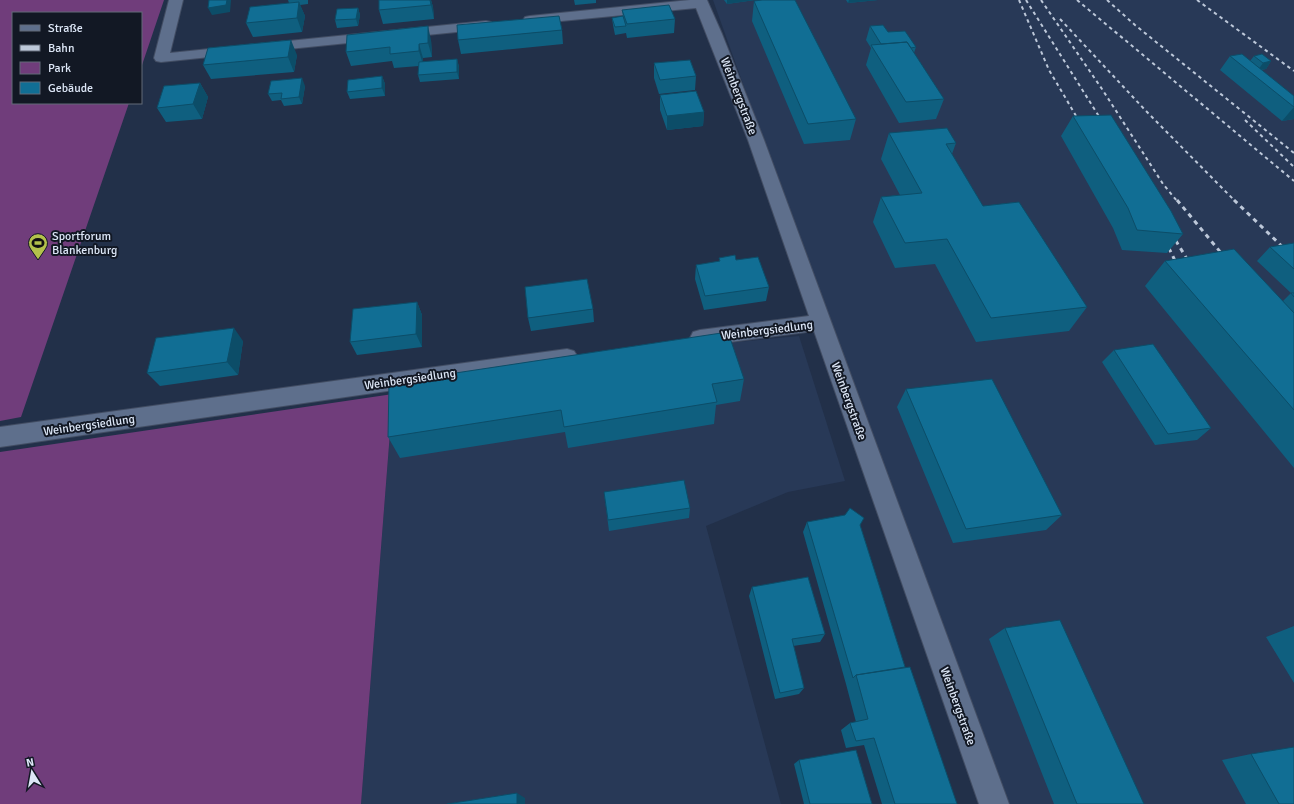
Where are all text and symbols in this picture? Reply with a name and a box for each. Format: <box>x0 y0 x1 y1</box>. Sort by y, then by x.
legend <box>12 12 142 104</box>
text: Straße <box>48 21 83 36</box>
text: Bahn <box>48 41 74 56</box>
street label: Weinbergstraße <box>717 55 760 137</box>
text: Park <box>48 61 71 76</box>
text: Gebäude <box>48 81 93 96</box>
place label: Sportforum Blankenburg <box>52 229 117 258</box>
sports icon: Sportforum Blankenburg <box>27 232 49 260</box>
street label: Weinbergsiedlung <box>720 317 814 344</box>
street label: Weinbergstraße <box>827 360 870 442</box>
street label: Weinbergsiedlung <box>363 366 457 393</box>
street label: Weinbergsiedlung <box>42 412 136 439</box>
street label: Weinbergstraße <box>936 665 979 747</box>
north arrow <box>12 752 52 792</box>
text: N <box>25 756 35 770</box>

